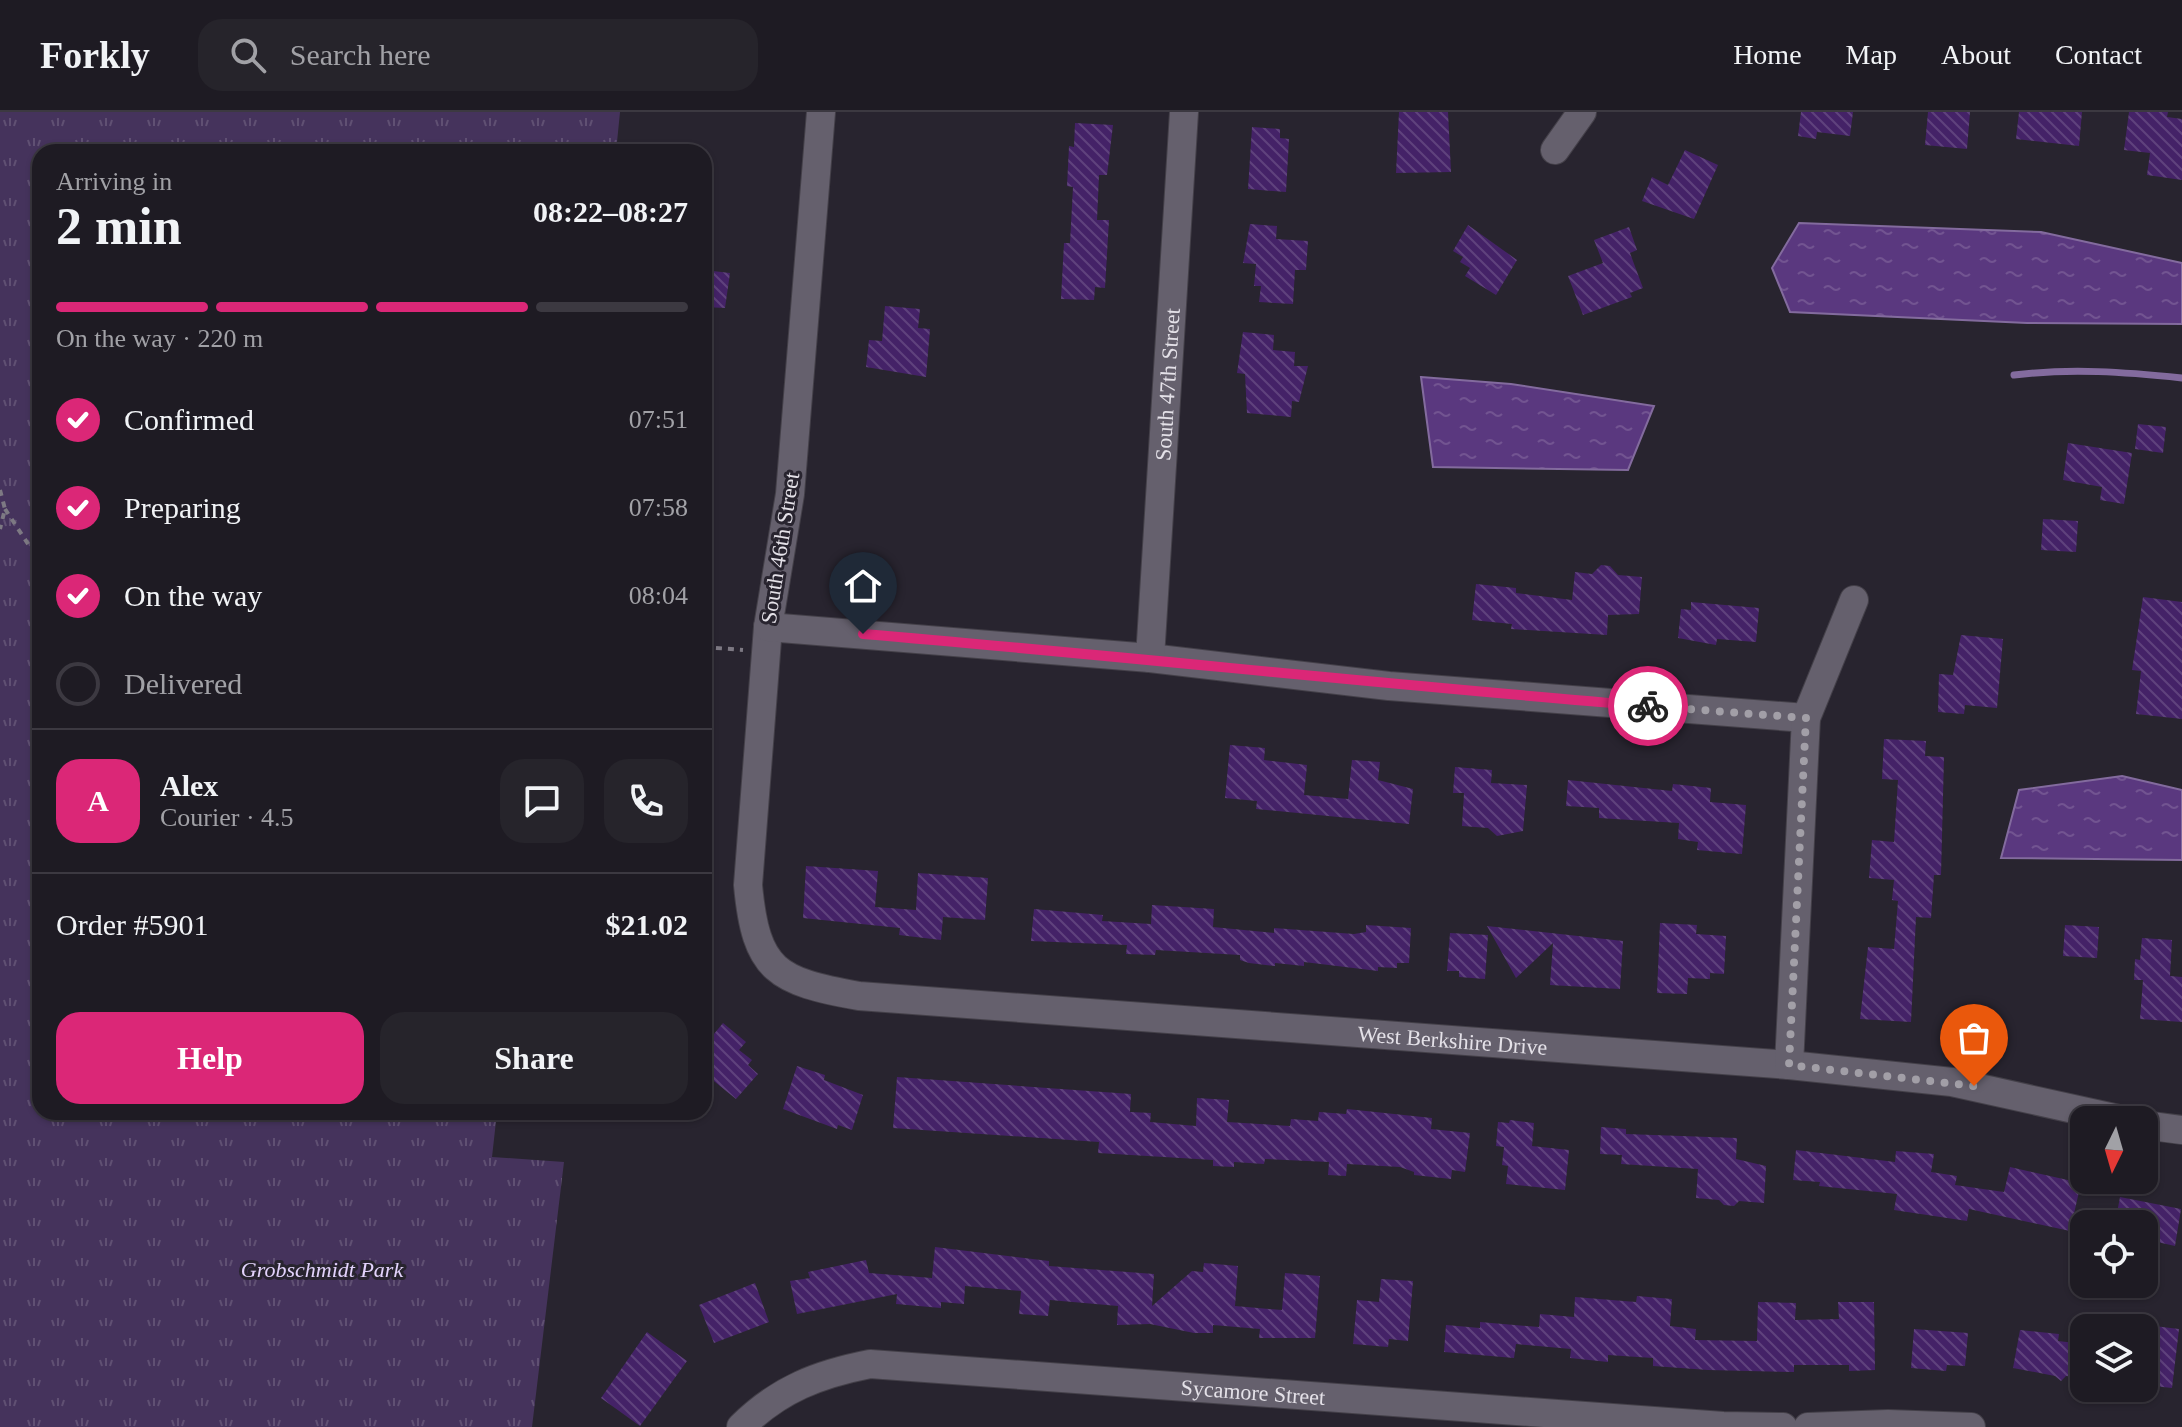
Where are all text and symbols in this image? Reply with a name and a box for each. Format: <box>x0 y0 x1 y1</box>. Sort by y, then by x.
search box <box>198 19 758 91</box>
icon: search <box>226 33 270 77</box>
text: Forkly <box>40 34 150 76</box>
text: Search here <box>290 38 431 71</box>
text: Home <box>1733 39 1802 70</box>
text: Map <box>1846 39 1897 70</box>
text: About <box>1941 39 2011 70</box>
text: Contact <box>2055 39 2142 70</box>
text: Arriving in <box>56 167 172 196</box>
text: 08:22–08:27 <box>533 195 688 228</box>
text: 2 min <box>56 198 182 255</box>
street label: South 47th Street <box>1150 307 1184 462</box>
text: On the way · 220 m <box>56 324 263 353</box>
icon: check <box>56 398 100 442</box>
text: Confirmed <box>124 403 254 436</box>
text: 07:51 <box>629 405 688 434</box>
street label: South 46th Street <box>756 471 804 625</box>
icon: check <box>56 486 100 530</box>
text: Preparing <box>124 491 241 524</box>
text: 07:58 <box>629 493 688 522</box>
pin <box>829 552 897 634</box>
icon: home <box>841 564 885 608</box>
icon: check <box>56 574 100 618</box>
text: On the way <box>124 579 262 612</box>
text: 08:04 <box>629 581 688 610</box>
courier <box>1608 666 1688 746</box>
text: Delivered <box>124 667 242 700</box>
icon: bike <box>1626 684 1670 728</box>
button: chat <box>500 759 584 843</box>
button: phone <box>604 759 688 843</box>
text: Alex <box>160 769 218 802</box>
text: A <box>87 784 109 817</box>
text: Courier · 4.5 <box>160 803 294 832</box>
text: Order #5901 <box>56 908 208 941</box>
text: $21.02 <box>606 908 688 941</box>
pin <box>1940 1004 2008 1086</box>
button: Help <box>56 1012 364 1104</box>
button: Share <box>380 1012 688 1104</box>
icon: bag <box>1952 1016 1996 1060</box>
street label: West Berkshire Drive <box>1357 1021 1548 1060</box>
north arrow <box>2070 1106 2158 1194</box>
map controls <box>2070 1106 2158 1402</box>
button: locate <box>2070 1210 2158 1298</box>
park label: Grobschmidt Park <box>241 1257 404 1282</box>
button: layers <box>2070 1314 2158 1402</box>
street label: Sycamore Street <box>1180 1374 1326 1410</box>

